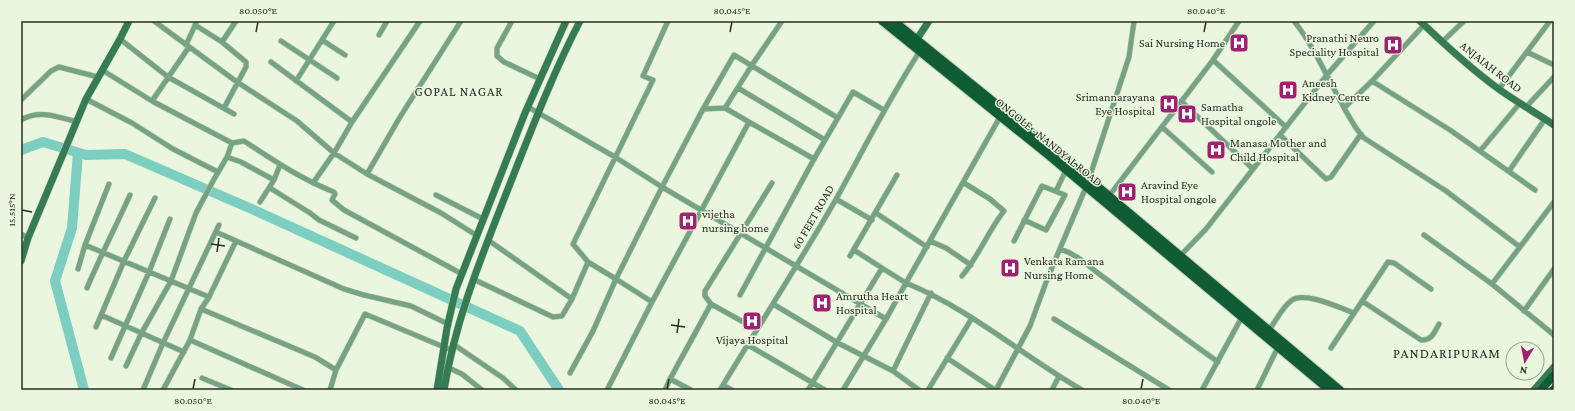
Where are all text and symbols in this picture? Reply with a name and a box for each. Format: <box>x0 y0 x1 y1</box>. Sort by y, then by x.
text: 80.050°E <box>239 5 277 16</box>
text: 80.045°E <box>713 5 751 16</box>
text: 80.040°E <box>1187 5 1226 16</box>
place label: Pranathi Neuro Speciality Hospital <box>1290 31 1379 59</box>
hospital icon: Sai Nursing Home <box>1228 32 1250 54</box>
hospital icon: Pranathi Neuro Speciality Hospital <box>1382 34 1404 56</box>
place label: Sai Nursing Home <box>1139 36 1225 50</box>
street label: ANJAIAH ROAD <box>1457 38 1525 96</box>
place label: Aneesh Kidney Centre <box>1302 76 1370 104</box>
hospital icon: Aneesh Kidney Centre <box>1277 79 1299 101</box>
district label: GOPAL NAGAR <box>415 84 503 99</box>
place label: Srimannarayana Eye Hospital <box>1076 90 1155 118</box>
hospital icon: Srimannarayana Eye Hospital <box>1158 93 1180 115</box>
street label: ONGOLE - NANDYAL ROAD <box>993 95 1105 189</box>
place label: Samatha Hospital ongole <box>1201 100 1276 128</box>
hospital icon: Samatha Hospital ongole <box>1176 103 1198 125</box>
place label: Manasa Mother and Child Hospital <box>1230 136 1327 164</box>
hospital icon: Manasa Mother and Child Hospital <box>1205 139 1227 161</box>
place label: Aravind Eye Hospital ongole <box>1141 178 1216 206</box>
hospital icon: Aravind Eye Hospital ongole <box>1116 181 1138 203</box>
street label: 60 FEET ROAD <box>789 182 837 252</box>
text: 15.515°N <box>6 193 17 226</box>
place label: vijetha nursing home <box>701 207 769 235</box>
hospital icon: vijetha nursing home <box>677 210 699 232</box>
place label: Venkata Ramana Nursing Home <box>1024 254 1105 282</box>
hospital icon: Venkata Ramana Nursing Home <box>999 257 1021 279</box>
place label: Amrutha Heart Hospital <box>836 289 909 317</box>
hospital icon: Amrutha Heart Hospital <box>811 292 833 314</box>
hospital icon: Vijaya Hospital <box>741 310 763 332</box>
place label: Vijaya Hospital <box>716 333 788 347</box>
north arrow <box>1505 341 1545 381</box>
district label: PANDARIPURAM <box>1393 345 1501 361</box>
text: N <box>1518 364 1528 377</box>
text: 80.050°E <box>174 395 212 406</box>
text: 80.045°E <box>648 395 686 406</box>
text: 80.040°E <box>1122 395 1161 406</box>

